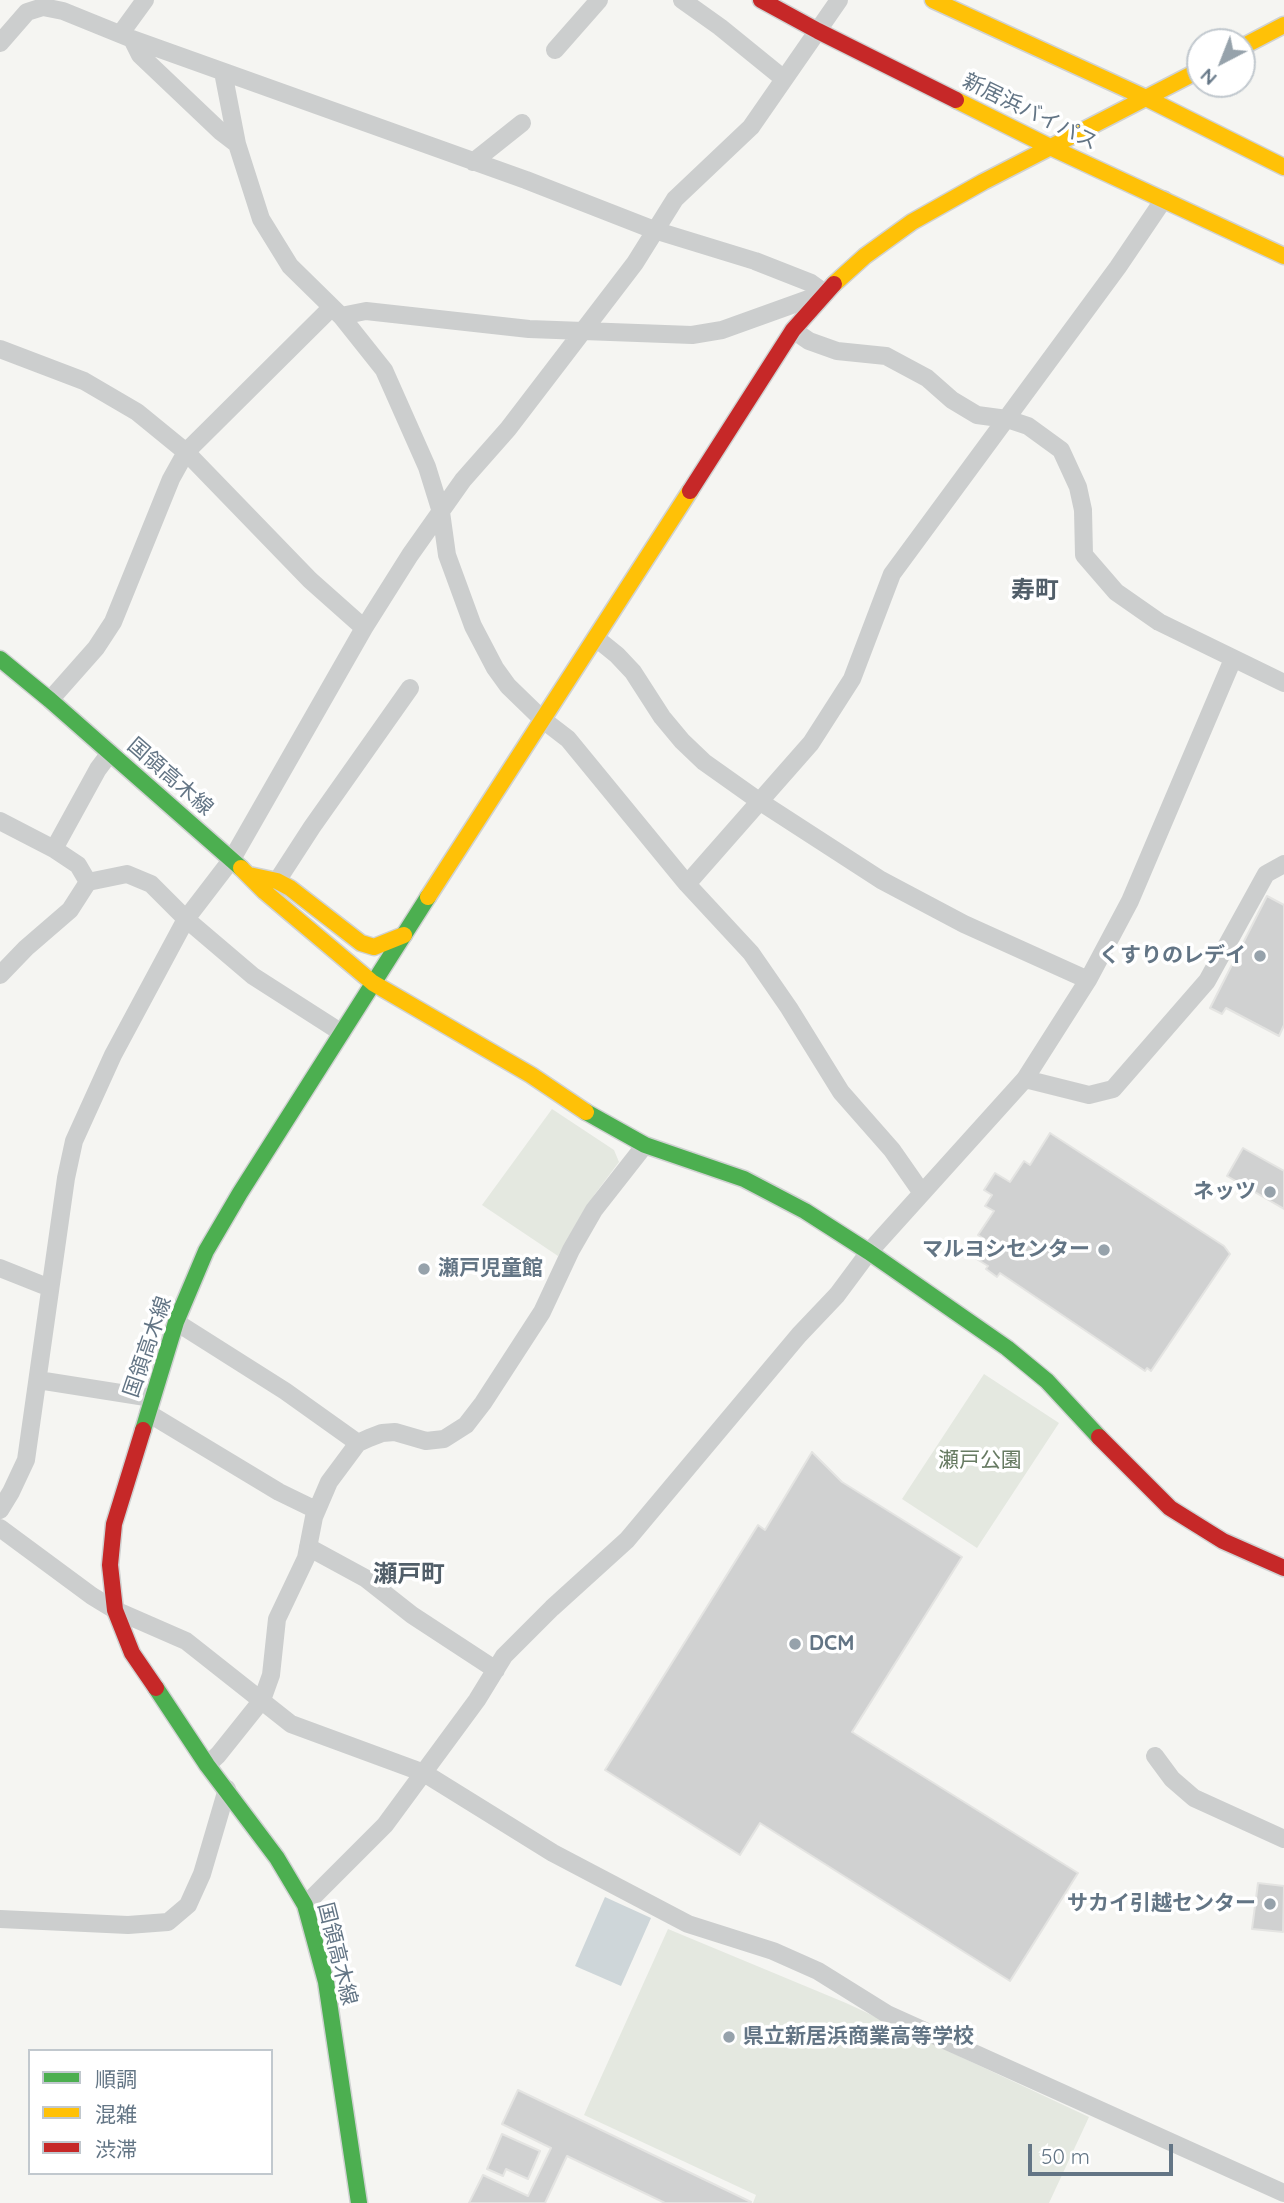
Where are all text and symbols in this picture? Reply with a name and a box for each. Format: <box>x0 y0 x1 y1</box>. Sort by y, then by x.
north arrow <box>1186 28 1256 98</box>
text: N <box>1195 64 1222 91</box>
street label: 新居浜バイパス <box>958 68 1102 156</box>
district label: 寿町 <box>1011 577 1059 605</box>
street label: 国領高木線 <box>122 733 218 821</box>
place label: くすりのレデイ <box>1099 943 1246 969</box>
marker: くすりのレデイ <box>1252 948 1268 964</box>
place label: ネッツ <box>1193 1179 1256 1205</box>
marker: ネッツ <box>1262 1184 1278 1200</box>
place label: マルヨシセンター <box>922 1237 1090 1263</box>
marker: マルヨシセンター <box>1096 1242 1112 1258</box>
place label: 瀬戸児童館 <box>438 1256 543 1282</box>
marker: 瀬戸児童館 <box>416 1261 432 1277</box>
street label: 国領高木線 <box>119 1293 177 1401</box>
park label: 瀬戸公園 <box>938 1448 1022 1474</box>
district label: 瀬戸町 <box>373 1561 445 1589</box>
place label: DCM <box>809 1631 854 1657</box>
marker: DCM <box>787 1636 803 1652</box>
place label: サカイ引越センター <box>1067 1891 1256 1917</box>
marker: サカイ引越センター <box>1262 1896 1278 1912</box>
street label: 国領高木線 <box>312 1900 362 2008</box>
place label: 県立新居浜商業高等学校 <box>743 2024 974 2050</box>
marker: 県立新居浜商業高等学校 <box>721 2029 737 2045</box>
legend <box>28 2049 273 2175</box>
text: 順調 <box>95 2066 137 2092</box>
text: 混雑 <box>95 2101 137 2127</box>
scale bar <box>1032 2130 1177 2174</box>
text: 渋滞 <box>95 2136 137 2162</box>
text: 50 m <box>1041 2143 1090 2169</box>

